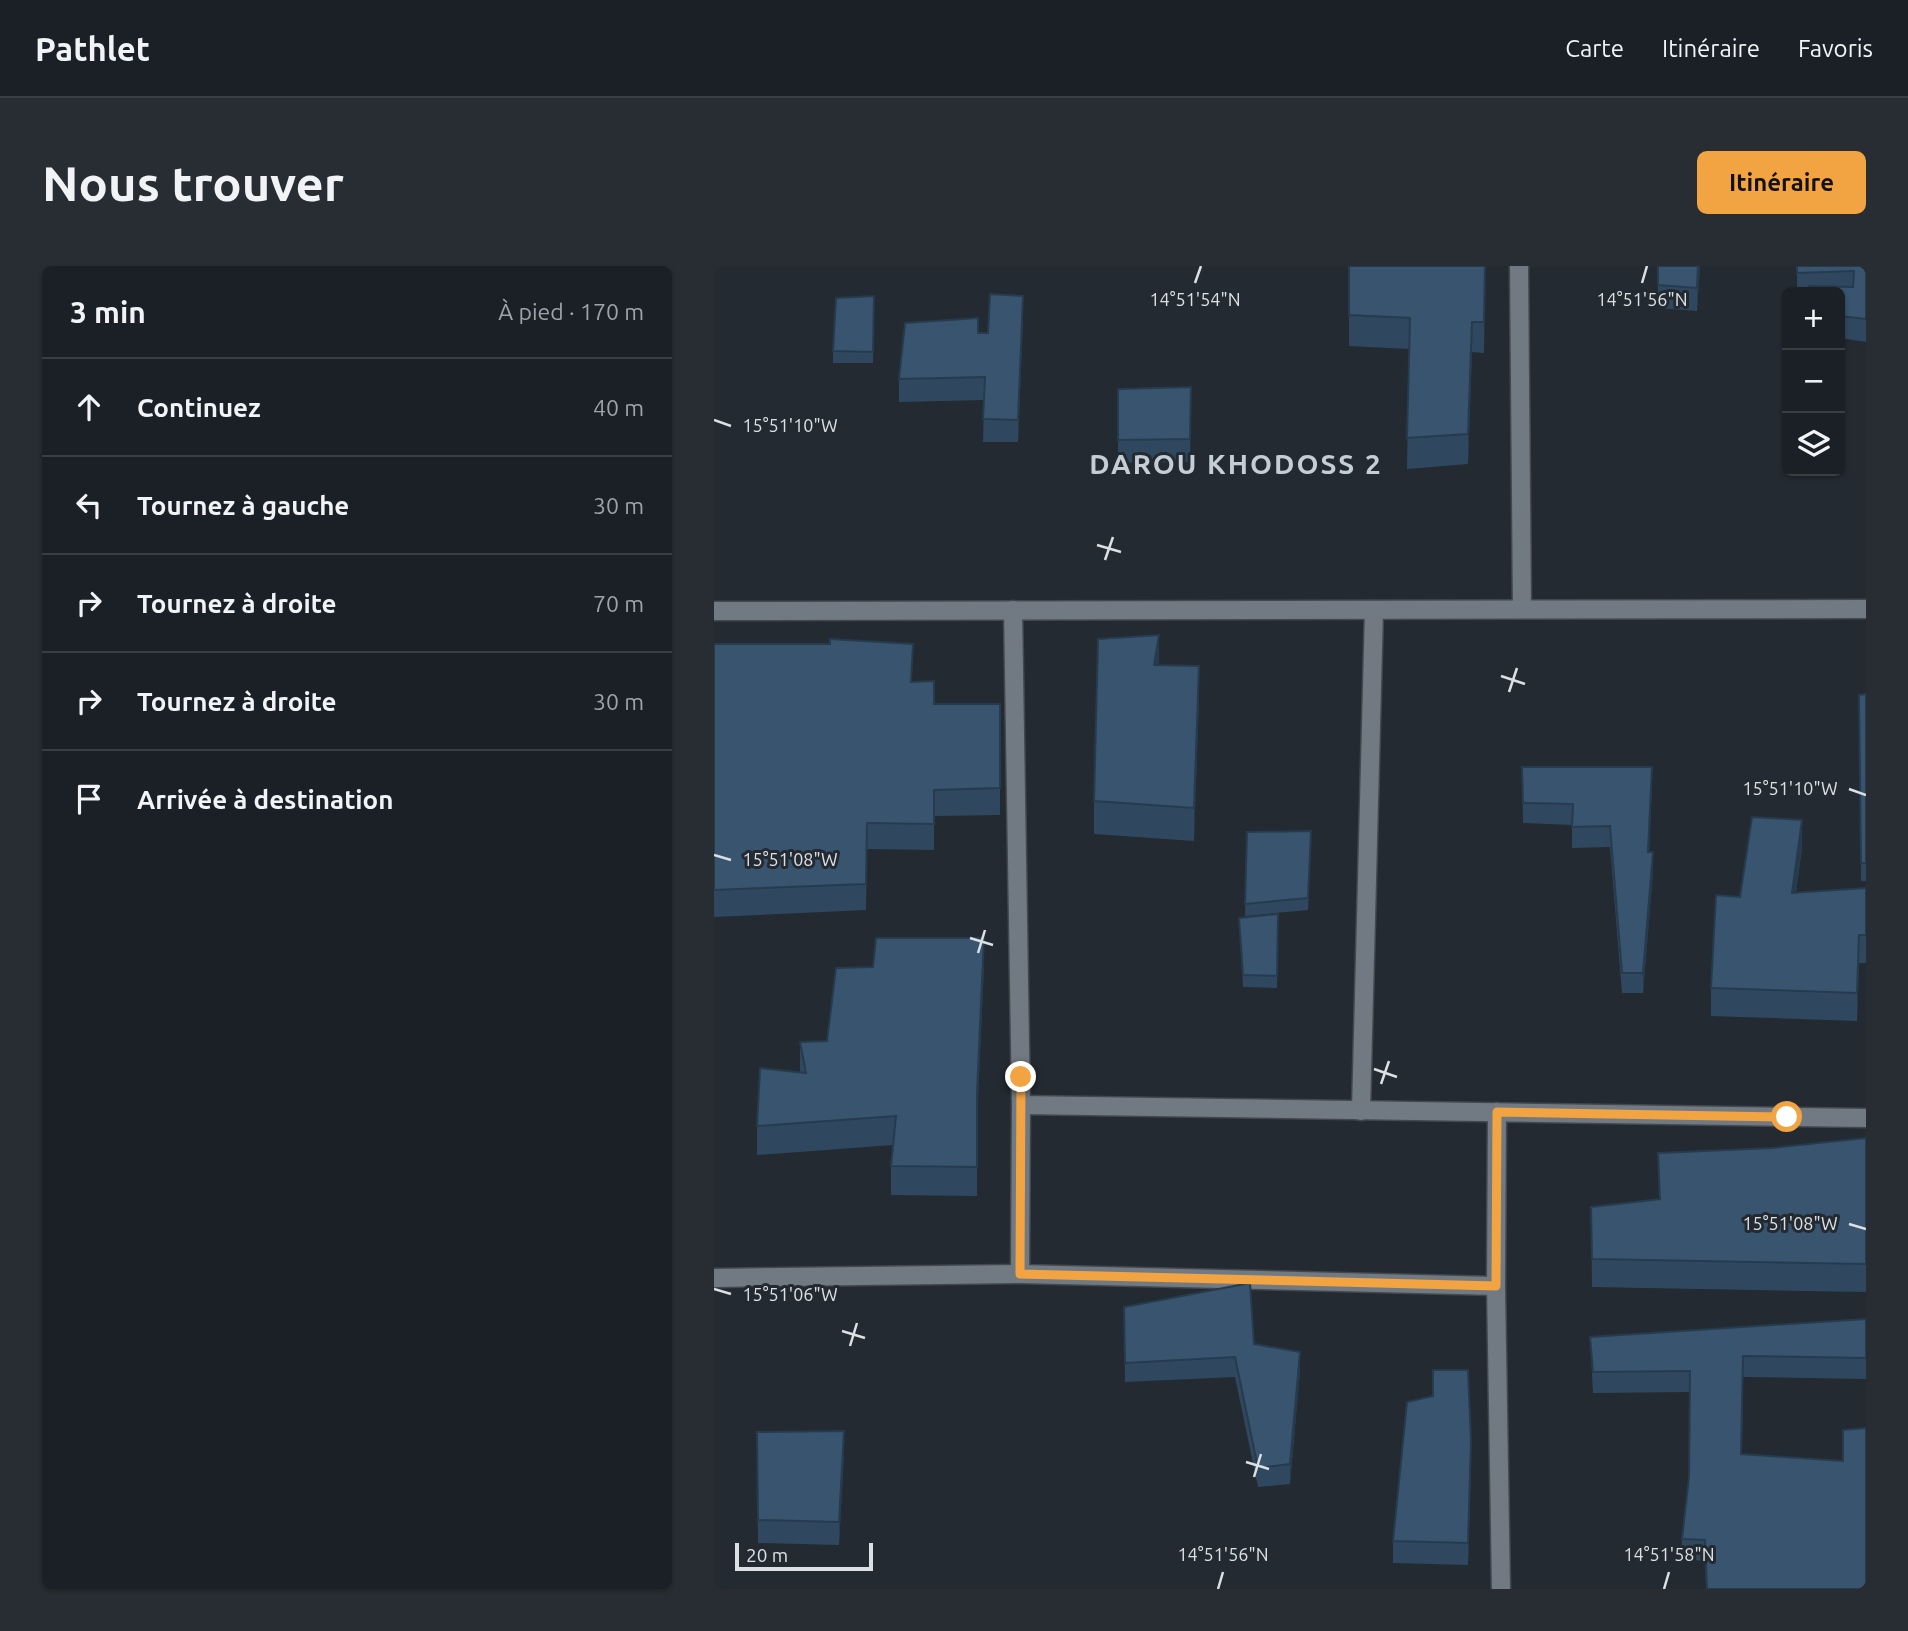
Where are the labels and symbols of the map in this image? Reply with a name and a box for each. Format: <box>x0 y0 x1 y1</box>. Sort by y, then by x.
text: 14°51'54"N <box>1149 289 1241 309</box>
text: 14°51'56"N <box>1596 289 1688 309</box>
text: 15°51'10"W <box>742 415 838 435</box>
district label: DAROU KHODOSS 2 <box>1089 448 1383 479</box>
text: 15°51'10"W <box>1742 778 1838 798</box>
text: 15°51'08"W <box>742 849 838 869</box>
route end <box>1005 1061 1036 1092</box>
route start <box>1771 1101 1802 1132</box>
text: 15°51'08"W <box>1742 1213 1838 1233</box>
text: 15°51'06"W <box>742 1284 838 1304</box>
scale bar <box>735 1540 873 1572</box>
text: 14°51'56"N <box>1177 1544 1269 1564</box>
text: 14°51'58"N <box>1623 1544 1715 1564</box>

